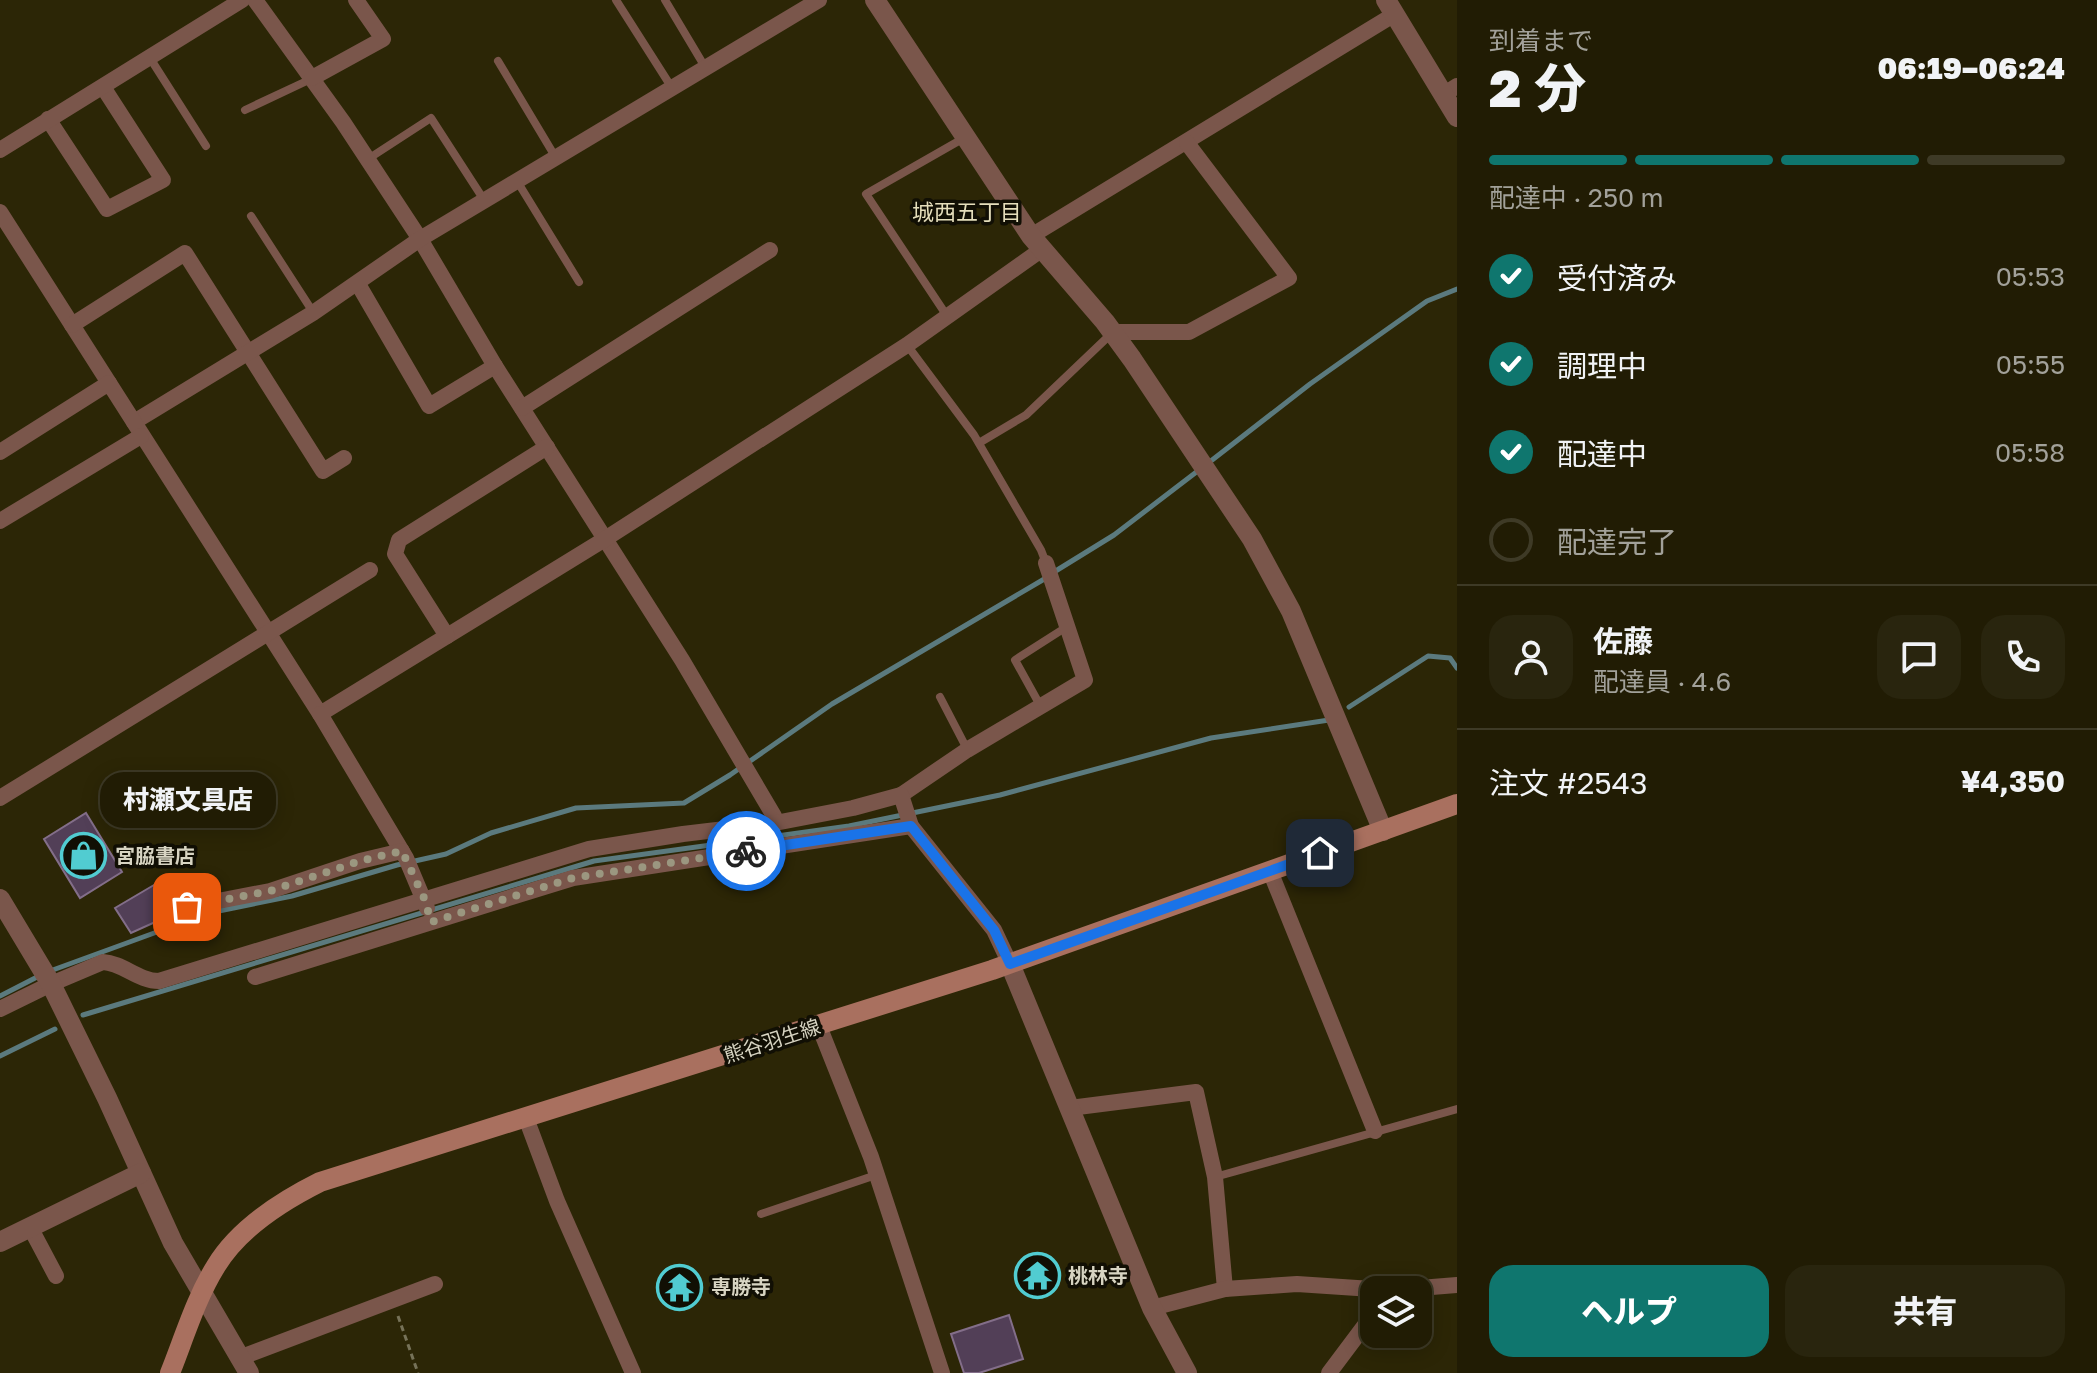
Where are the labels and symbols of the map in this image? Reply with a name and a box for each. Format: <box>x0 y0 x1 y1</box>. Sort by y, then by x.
district label: 城西五丁目 <box>912 198 1022 225</box>
callout: 村瀬文具店 <box>99 771 275 827</box>
courier <box>706 811 786 891</box>
pin <box>1286 819 1354 887</box>
shop icon: 宮脇書店 <box>60 832 108 880</box>
place label: 宮脇書店 <box>115 843 195 867</box>
pin <box>153 873 221 941</box>
street label: 熊谷羽生線 <box>720 1013 823 1067</box>
temple icon: 桃林寺 <box>1013 1252 1061 1300</box>
temple icon: 専勝寺 <box>656 1263 704 1311</box>
place label: 桃林寺 <box>1068 1263 1128 1287</box>
place label: 専勝寺 <box>711 1274 771 1298</box>

